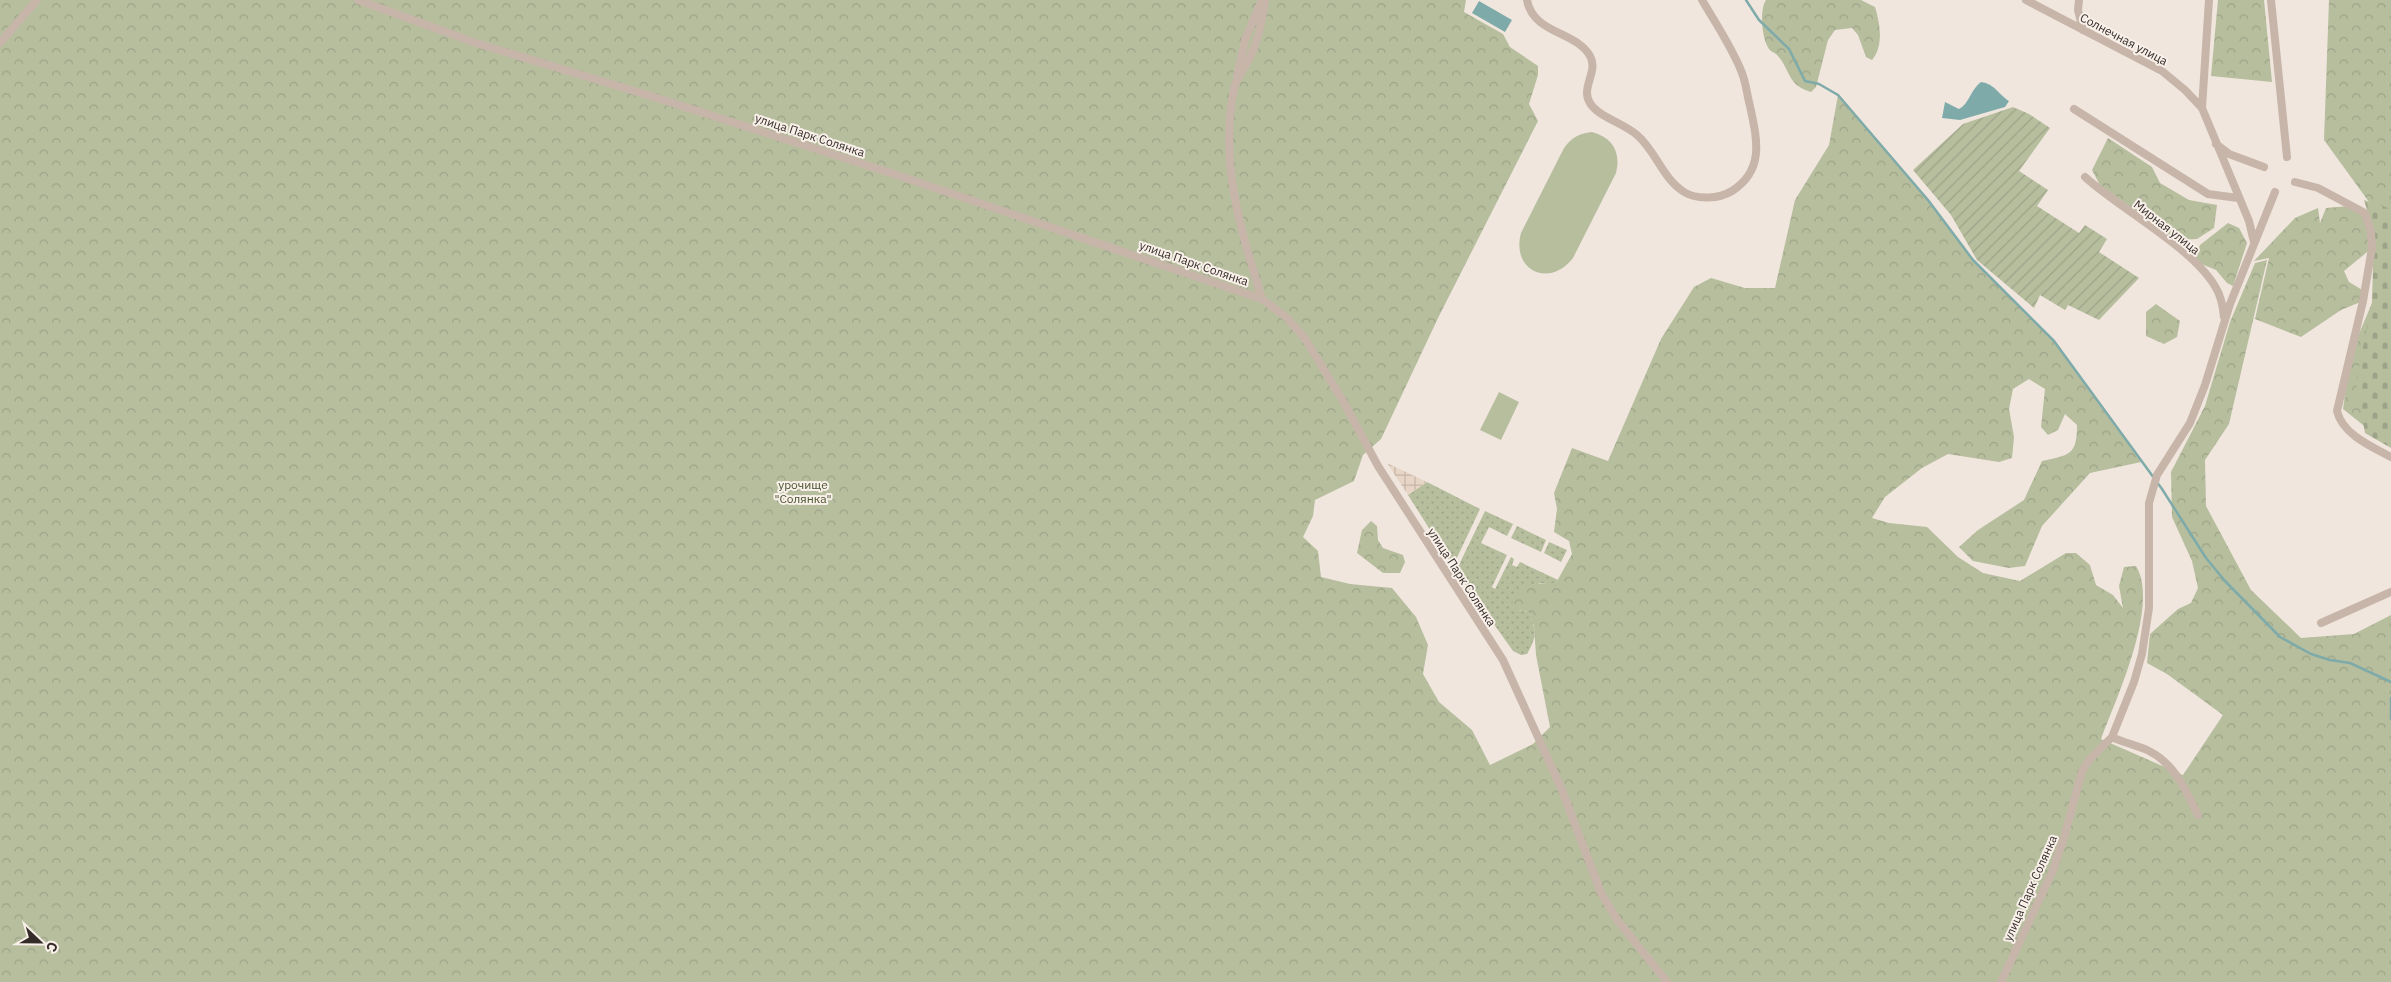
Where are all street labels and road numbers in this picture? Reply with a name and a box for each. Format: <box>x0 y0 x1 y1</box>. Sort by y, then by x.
street label: Солнечная улица <box>2078 10 2171 69</box>
street label: улица Парк Солянка <box>753 110 867 160</box>
street label: Мирная улица <box>2131 197 2203 258</box>
street label: улица Парк Солянка <box>1137 237 1251 289</box>
street label: улица Парк Солянка <box>1425 525 1500 630</box>
street label: улица Парк Солянка <box>2000 832 2060 943</box>

